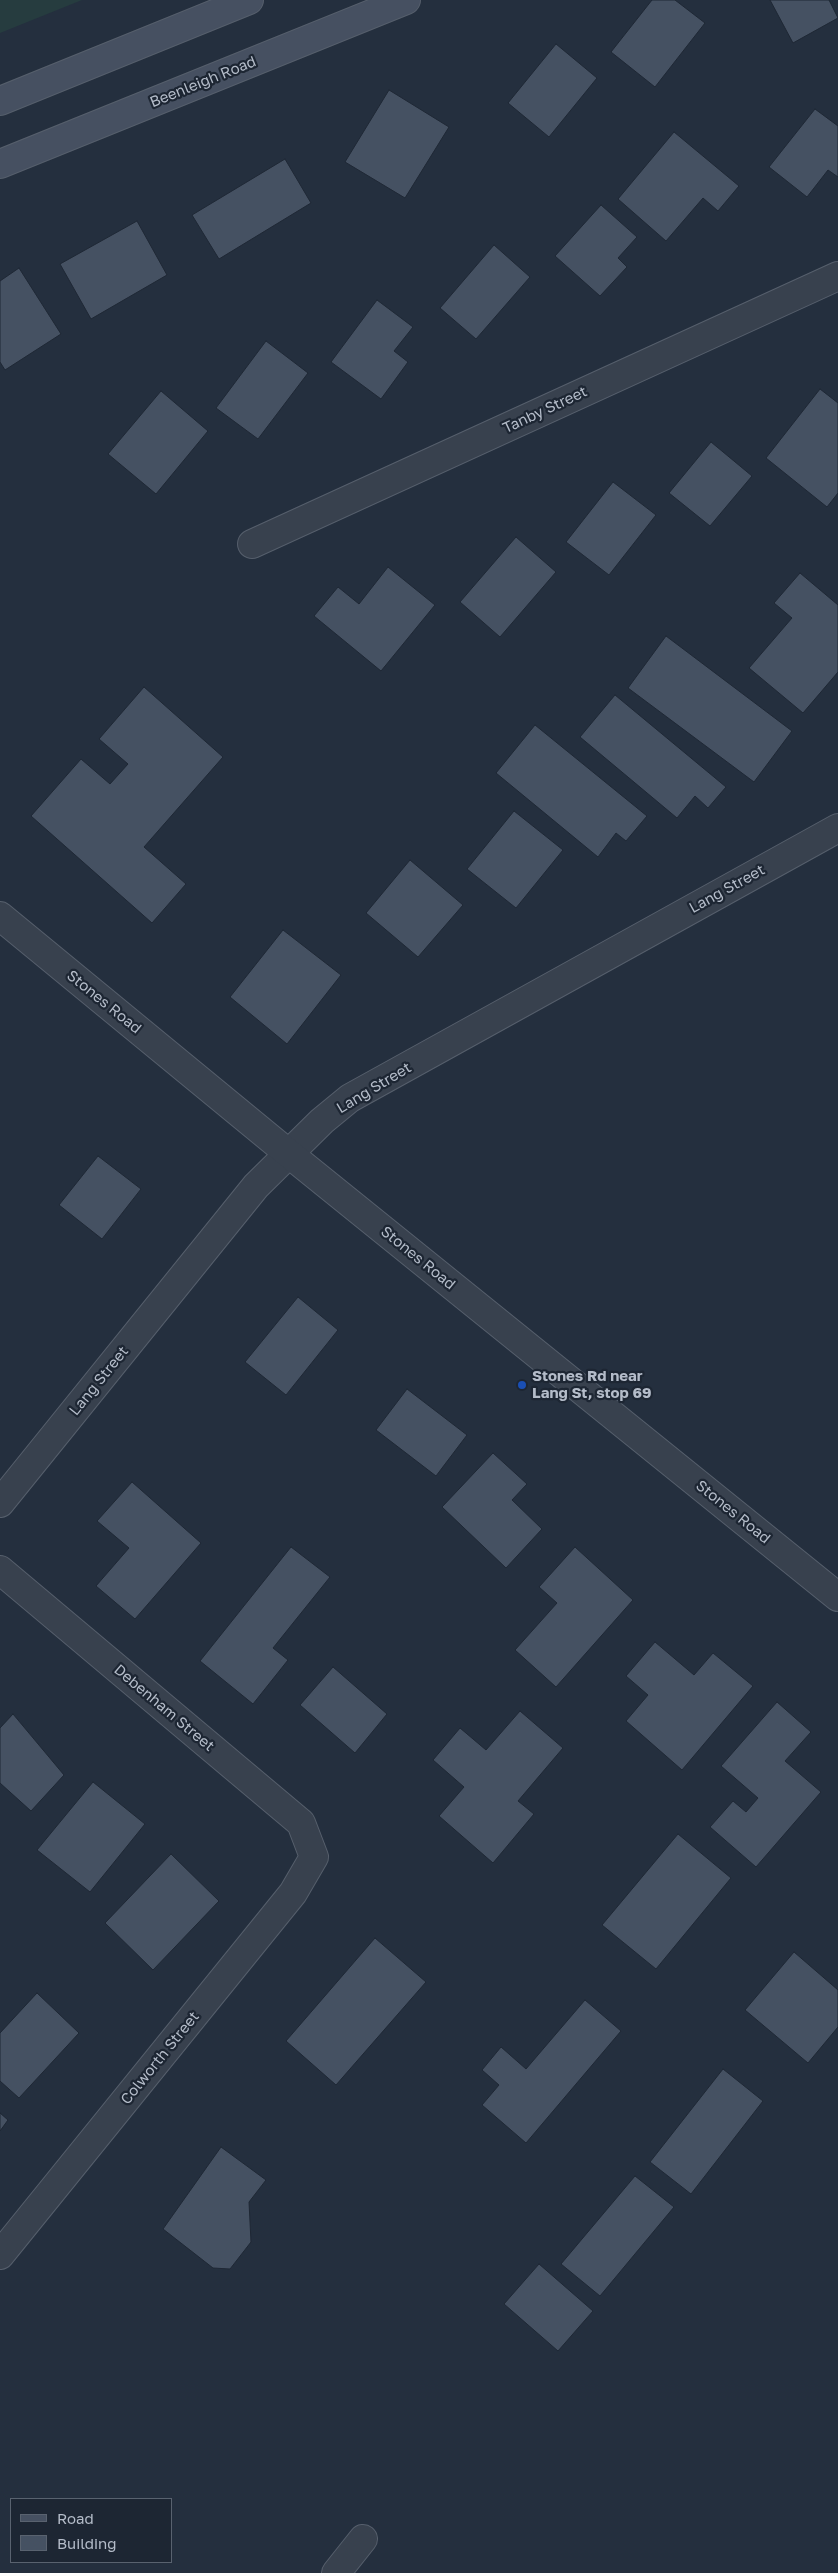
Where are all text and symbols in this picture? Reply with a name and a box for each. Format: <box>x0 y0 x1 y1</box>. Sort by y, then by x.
street label: Beenleigh Road <box>147 52 259 112</box>
street label: Tanby Street <box>500 383 590 437</box>
street label: Lang Street <box>686 861 768 917</box>
street label: Stones Road <box>63 966 145 1038</box>
street label: Lang Street <box>333 1059 415 1117</box>
street label: Stones Road <box>377 1222 459 1294</box>
street label: Lang Street <box>66 1343 132 1419</box>
place label: Stones Rd near Lang St, stop 69 <box>532 1367 652 1402</box>
marker: Stones Rd near Lang St, stop 69 <box>516 1379 528 1391</box>
street label: Stones Road <box>692 1476 774 1548</box>
street label: Debenham Street <box>110 1661 218 1755</box>
street label: Colworth Street <box>117 2008 203 2108</box>
legend <box>10 2498 172 2563</box>
text: Road <box>57 2509 94 2527</box>
text: Building <box>57 2534 117 2552</box>

